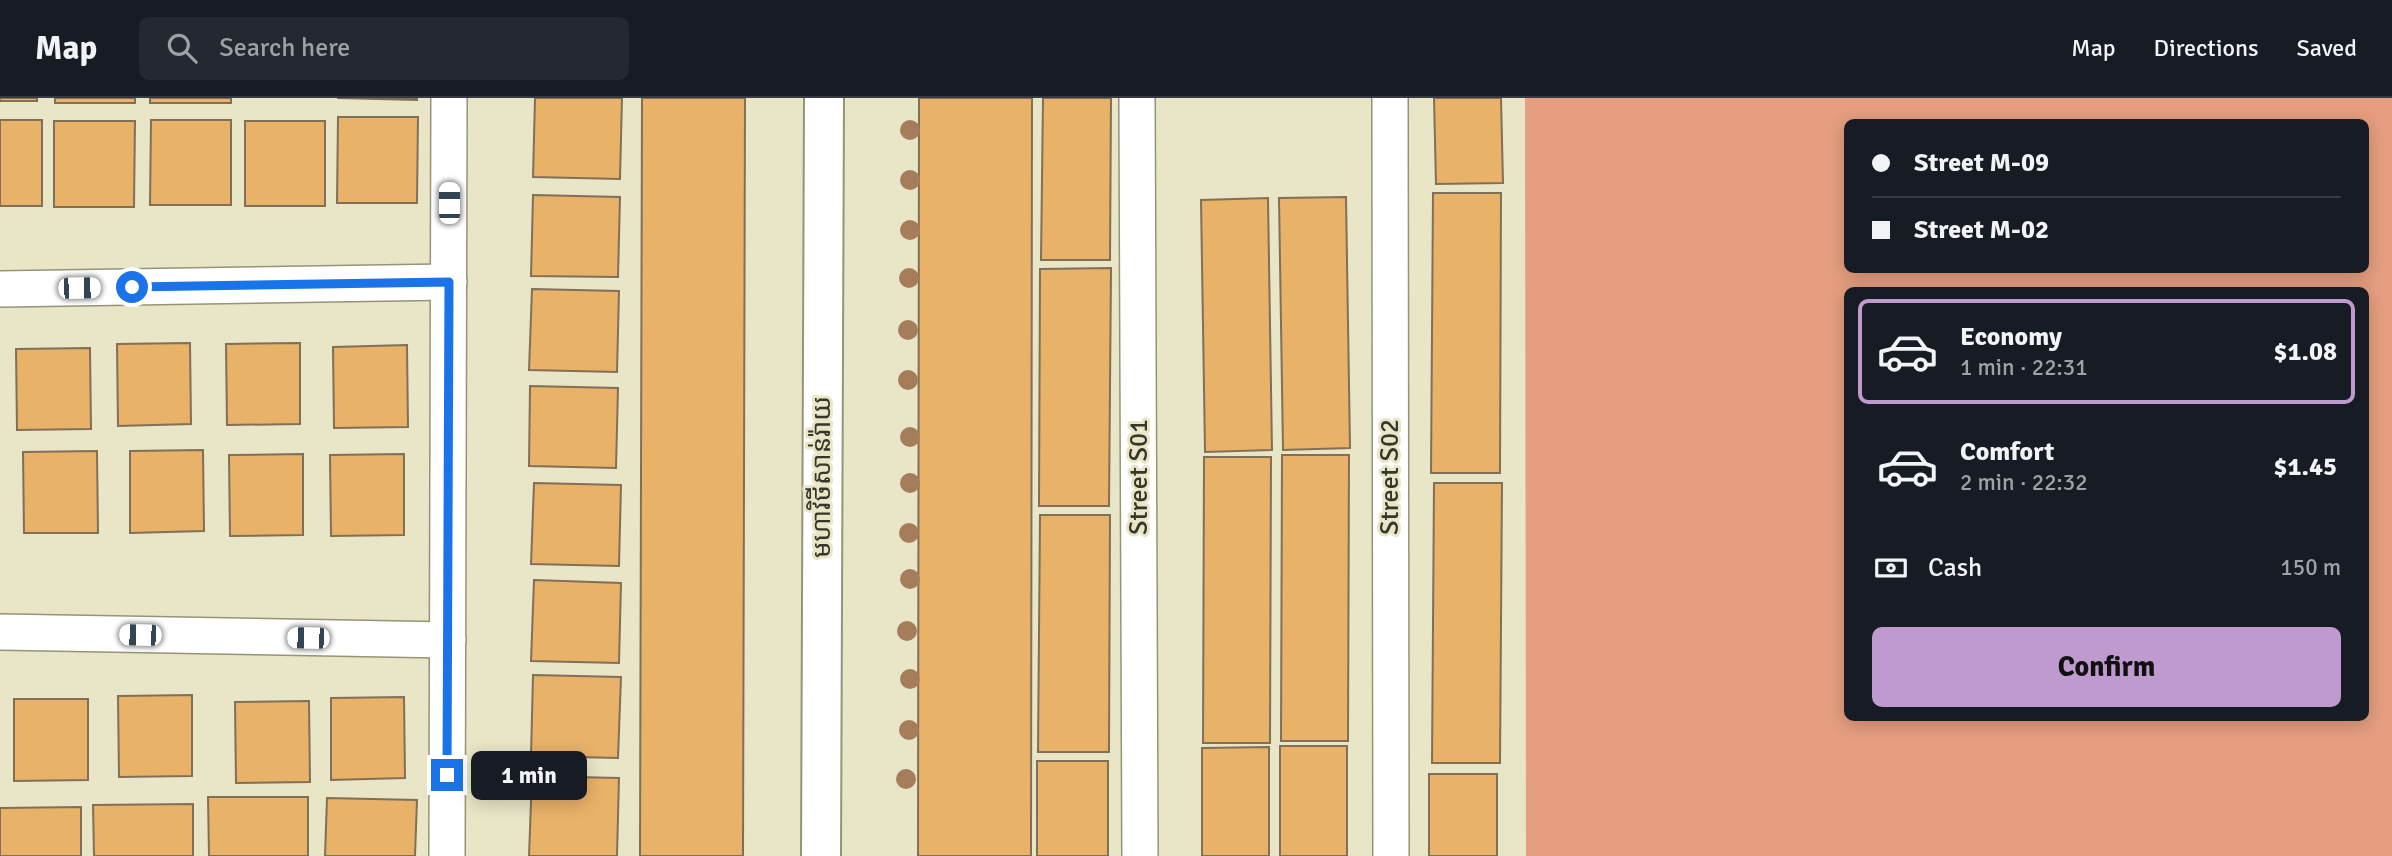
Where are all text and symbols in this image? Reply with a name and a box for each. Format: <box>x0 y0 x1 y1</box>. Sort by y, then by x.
search box <box>139 17 629 80</box>
text: Map <box>35 28 97 69</box>
icon: search <box>163 29 201 67</box>
text: Search here <box>219 32 350 64</box>
text: Map <box>2071 33 2116 63</box>
text: Directions <box>2154 33 2259 63</box>
text: Saved <box>2297 33 2357 63</box>
text: Street M-09 <box>1914 147 2049 179</box>
car <box>439 182 460 224</box>
text: Street M-02 <box>1914 214 2049 246</box>
route start <box>116 271 148 303</box>
car <box>58 277 101 299</box>
icon: car <box>1876 320 1939 383</box>
text: Economy <box>1960 321 2062 353</box>
text: $1.08 <box>2273 336 2337 368</box>
text: 1 min · 22:31 <box>1960 353 2088 382</box>
street label: មហាវិថីសាន់រ៉ាយ <box>805 396 838 558</box>
street label: Street S01 <box>1123 419 1155 535</box>
street label: Street S02 <box>1374 419 1406 535</box>
icon: car <box>1876 435 1939 498</box>
text: Comfort <box>1960 436 2054 468</box>
text: $1.45 <box>2273 451 2337 483</box>
text: 2 min · 22:32 <box>1960 468 2088 497</box>
icon: cash <box>1872 549 1910 587</box>
text: Cash <box>1928 552 1982 584</box>
text: 150 m <box>2280 553 2341 582</box>
car <box>119 624 162 646</box>
car <box>287 627 330 649</box>
button: Confirm <box>1872 627 2341 707</box>
callout: 1 min <box>472 750 587 800</box>
route end <box>431 759 463 791</box>
text: 1 min <box>501 761 557 790</box>

